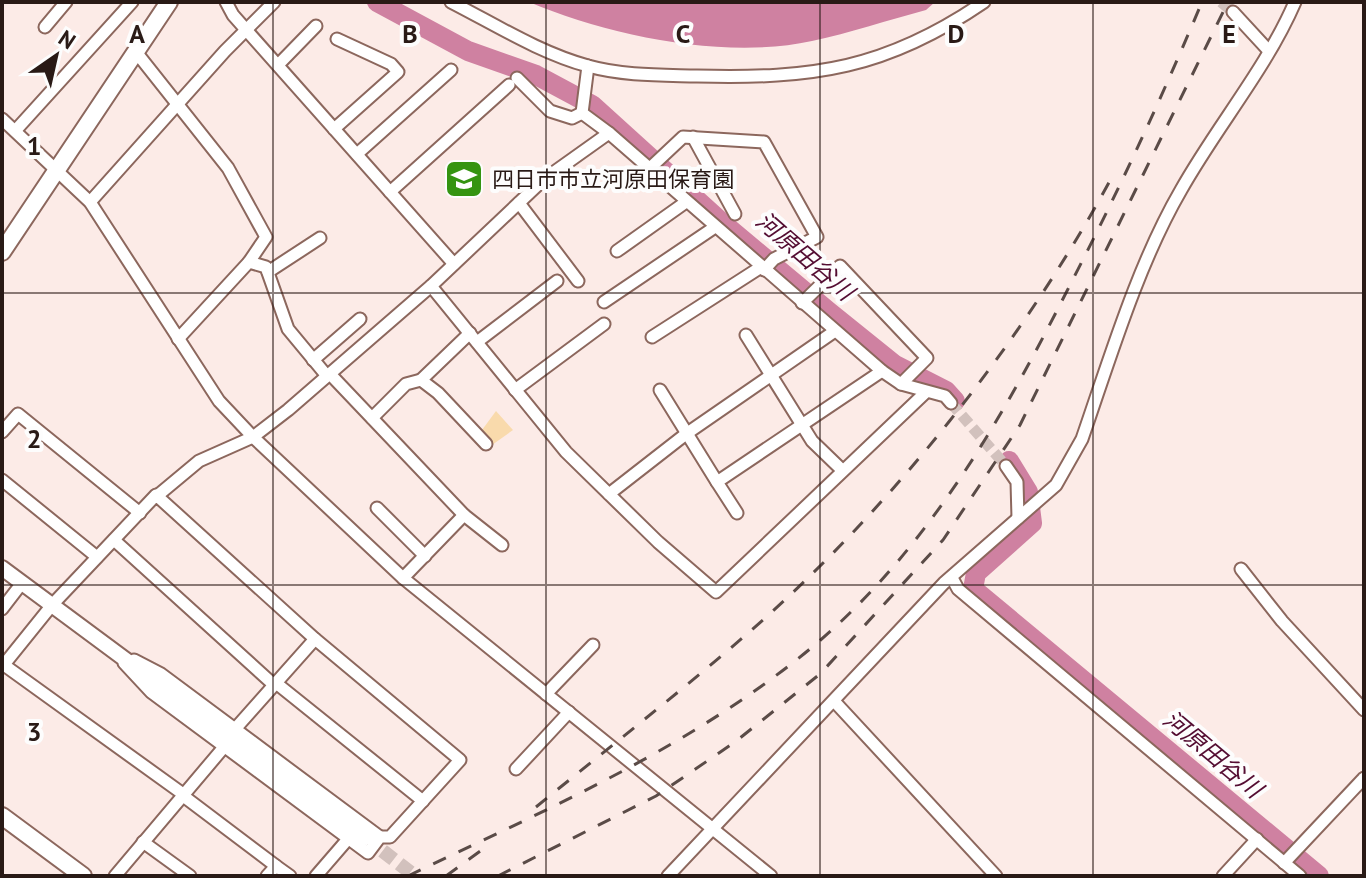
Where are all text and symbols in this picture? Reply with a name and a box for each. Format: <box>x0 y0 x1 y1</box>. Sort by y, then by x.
north arrow <box>16 16 96 96</box>
text: A <box>129 17 145 50</box>
text: B <box>402 17 418 50</box>
text: C <box>676 17 690 50</box>
text: D <box>948 17 964 50</box>
text: E <box>1222 17 1236 50</box>
text: N <box>53 24 81 55</box>
text: 1 <box>27 129 41 162</box>
school or university icon: 四日市市立河原田保育園 <box>443 158 485 200</box>
place label: 四日市市立河原田保育園 <box>492 165 734 193</box>
water label: 河原田谷川 <box>750 205 863 309</box>
text: 2 <box>27 422 41 455</box>
water label: 河原田谷川 <box>1157 704 1271 806</box>
text: 3 <box>27 715 41 748</box>

